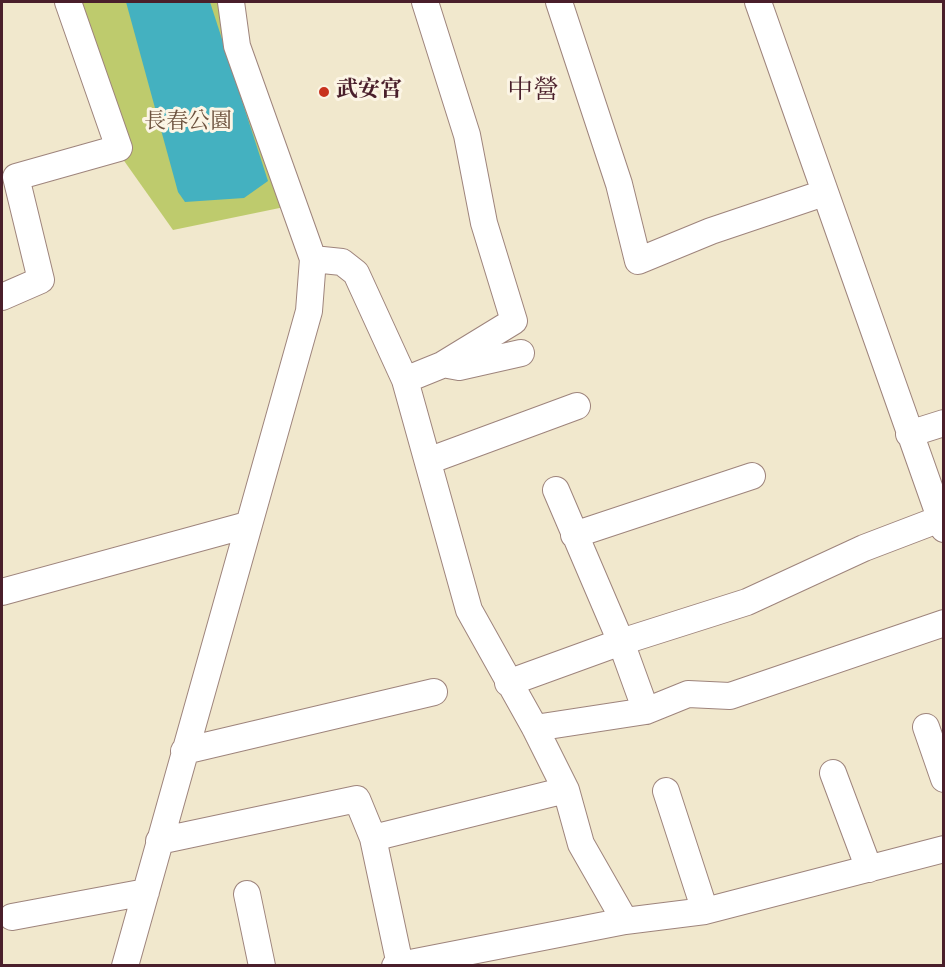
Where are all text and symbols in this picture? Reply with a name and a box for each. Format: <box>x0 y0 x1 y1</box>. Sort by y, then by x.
district label: 中營 <box>507 77 559 109</box>
place label: 武安宮 <box>336 79 402 105</box>
marker: 武安宮 <box>317 85 331 99</box>
park label: 長春公園 <box>144 111 232 137</box>

